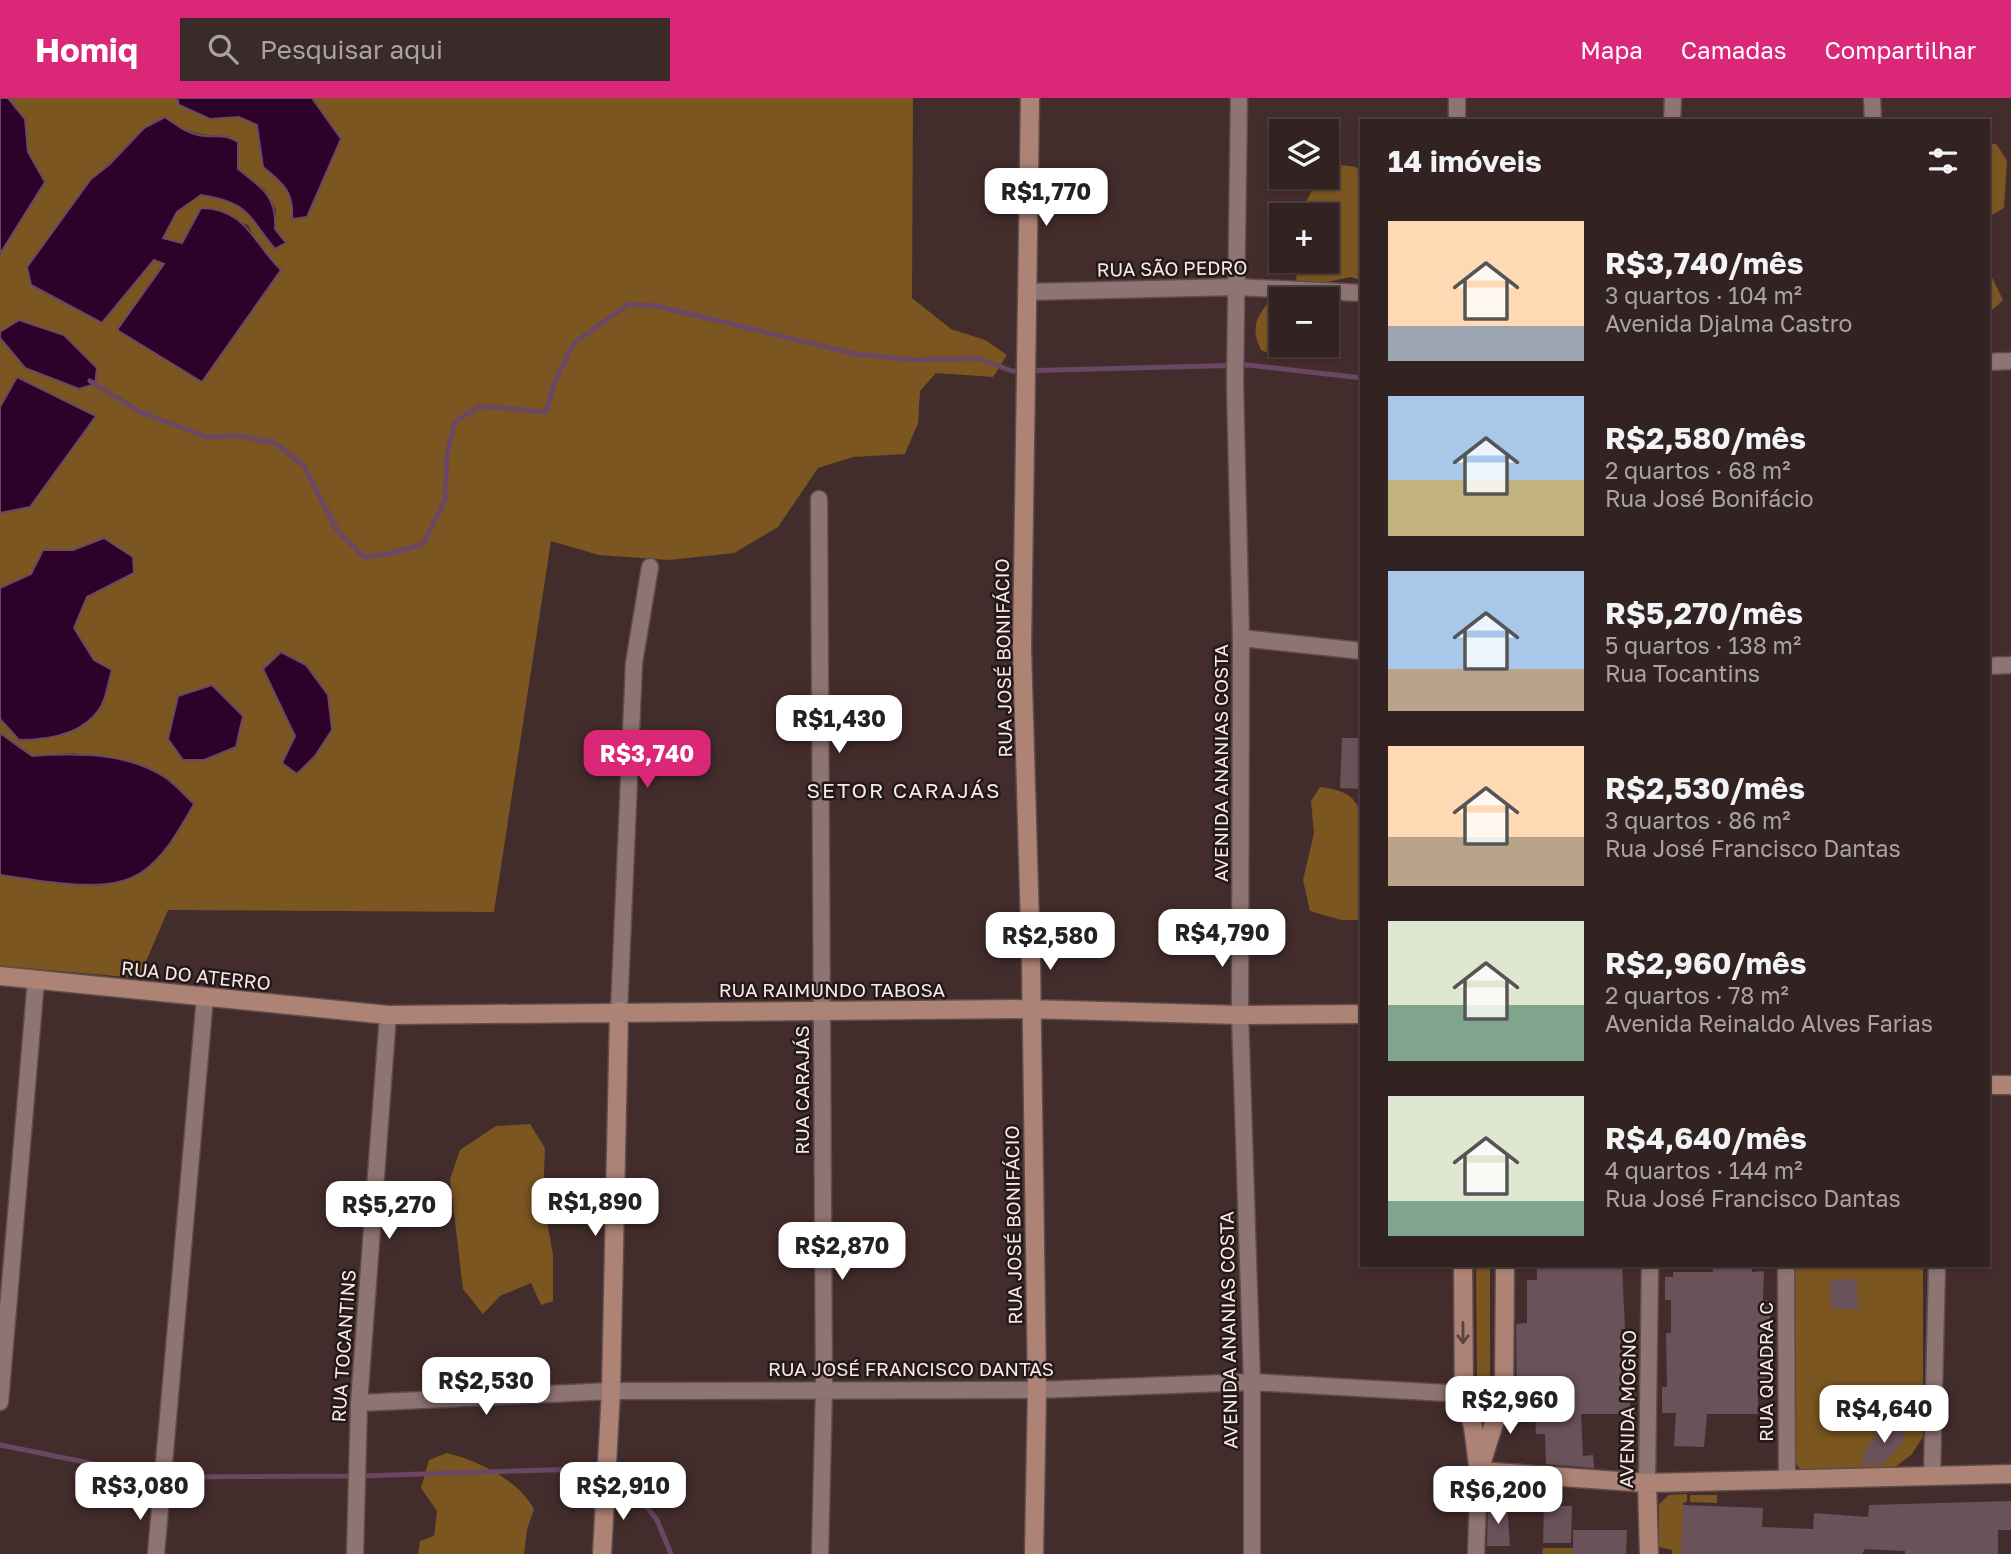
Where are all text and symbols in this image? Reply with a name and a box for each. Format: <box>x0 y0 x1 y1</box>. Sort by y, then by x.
search box <box>180 18 670 81</box>
text: Homiq <box>35 30 138 69</box>
icon: search <box>204 30 242 68</box>
text: Pesquisar aqui <box>260 34 443 65</box>
text: Mapa <box>1580 35 1643 64</box>
text: Camadas <box>1681 35 1786 64</box>
text: Compartilhar <box>1824 35 1976 64</box>
map controls <box>1269 119 1339 357</box>
button: layers <box>1269 119 1339 189</box>
icon: filters <box>1924 142 1962 180</box>
text: 14 imóveis <box>1388 143 1542 179</box>
pin: R$1,770 <box>981 169 1111 228</box>
text: R$1,770 <box>1001 177 1091 205</box>
button: + <box>1269 203 1339 273</box>
text: R$3,740/mês <box>1605 245 1804 281</box>
icon: home <box>1444 249 1528 333</box>
street label: RUA SÃO PEDRO <box>1096 255 1248 281</box>
text: 3 quartos · 104 m² <box>1605 281 1802 309</box>
button: − <box>1269 287 1339 357</box>
text: Avenida Djalma Castro <box>1605 309 1852 337</box>
text: R$2,580/mês <box>1605 420 1806 456</box>
icon: home <box>1444 424 1528 508</box>
text: 2 quartos · 68 m² <box>1605 456 1791 484</box>
text: Rua José Bonifácio <box>1605 484 1814 512</box>
street label: RUA JOSÉ BONIFÁCIO <box>990 558 1016 758</box>
text: R$5,270/mês <box>1605 595 1803 631</box>
icon: home <box>1444 599 1528 683</box>
text: 5 quartos · 138 m² <box>1605 631 1801 659</box>
street label: AVENIDA ANANIAS COSTA <box>1209 644 1232 882</box>
text: Rua Tocantins <box>1605 659 1760 687</box>
pin: R$1,430 <box>774 696 904 755</box>
text: R$1,430 <box>792 704 886 732</box>
pin: R$3,740 <box>582 730 712 790</box>
text: R$3,740 <box>600 739 694 767</box>
text: R$2,530/mês <box>1605 770 1805 806</box>
icon: home <box>1444 774 1528 858</box>
district label: SETOR CARAJÁS <box>807 777 1001 803</box>
text: 3 quartos · 86 m² <box>1605 806 1791 834</box>
text: Rua José Francisco Dantas <box>1605 834 1901 862</box>
pin: R$4,790 <box>1157 910 1287 969</box>
pin: R$2,580 <box>985 912 1115 972</box>
text: R$4,790 <box>1174 918 1270 946</box>
text: R$2,580 <box>1002 921 1098 949</box>
text: R$2,960/mês <box>1605 945 1807 981</box>
icon: home <box>1444 949 1528 1033</box>
street label: RUA DO ATERRO <box>120 956 272 994</box>
street label: RUA RAIMUNDO TABOSA <box>719 978 945 1001</box>
text: 2 quartos · 78 m² <box>1605 981 1789 1009</box>
text: Avenida Reinaldo Alves Farias <box>1605 1009 1933 1037</box>
street label: RUA CARAJÁS <box>790 1025 813 1155</box>
text: R$4,640/mês <box>1605 1120 1807 1156</box>
icon: home <box>1444 1124 1528 1208</box>
street label: RUA JOSÉ BONIFÁCIO <box>1000 1125 1026 1325</box>
text: 4 quartos · 144 m² <box>1605 1156 1802 1184</box>
pin: R$1,890 <box>530 1178 660 1238</box>
pin: R$5,270 <box>324 1182 454 1241</box>
text: Rua José Francisco Dantas <box>1605 1184 1901 1212</box>
text: R$1,890 <box>548 1187 642 1215</box>
text: R$5,270 <box>342 1190 436 1218</box>
street label: AVENIDA ANANIAS COSTA <box>1214 1211 1242 1449</box>
pin: R$2,870 <box>777 1222 907 1282</box>
text: R$2,870 <box>795 1231 890 1259</box>
street label: RUA TOCANTINS <box>326 1269 360 1423</box>
street label: RUA QUADRA C <box>1754 1302 1777 1442</box>
one-way arrow <box>1457 1322 1470 1345</box>
street label: AVENIDA MOGNO <box>1614 1330 1640 1488</box>
street label: RUA JOSÉ FRANCISCO DANTAS <box>768 1357 1054 1380</box>
pin: R$2,530 <box>421 1358 551 1417</box>
text: R$2,530 <box>438 1366 534 1394</box>
pin: R$2,960 <box>1445 1376 1575 1436</box>
text: R$2,960 <box>1462 1385 1558 1413</box>
pin: R$4,640 <box>1819 1386 1949 1445</box>
text: R$4,640 <box>1835 1394 1933 1422</box>
pin: R$3,080 <box>75 1462 205 1522</box>
pin: R$2,910 <box>558 1462 688 1522</box>
pin: R$6,200 <box>1433 1466 1563 1526</box>
text: R$3,080 <box>91 1471 189 1499</box>
text: R$2,910 <box>576 1471 670 1499</box>
text: R$6,200 <box>1449 1475 1547 1503</box>

